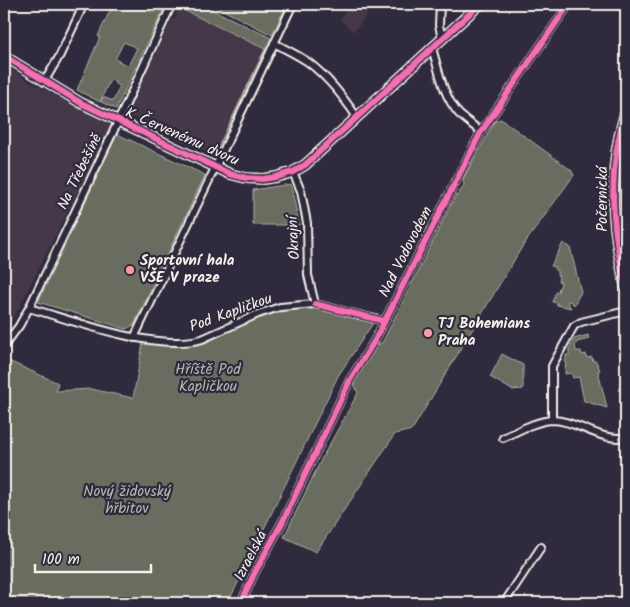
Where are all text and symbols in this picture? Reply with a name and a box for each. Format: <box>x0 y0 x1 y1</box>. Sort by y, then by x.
street label: K Červenému dvoru <box>121 101 243 173</box>
street label: Na Třebešíně <box>51 130 109 214</box>
street label: Počernická <box>591 164 615 232</box>
street label: Nad Vodovodem <box>373 202 439 302</box>
street label: Okrajní <box>281 213 307 260</box>
place label: Sportovní hala VŠE V praze <box>140 249 235 290</box>
marker: Sportovní hala VŠE V praze <box>124 264 136 276</box>
street label: Pod Kapličkou <box>186 287 276 339</box>
place label: TJ Bohemians Praha <box>438 312 530 353</box>
marker: TJ Bohemians Praha <box>422 327 434 339</box>
park label: Hříště Pod Kapličkou <box>175 358 241 399</box>
park label: Nový židovský hřbitov <box>83 480 172 521</box>
street label: Izraelská <box>228 525 275 586</box>
scale bar <box>35 542 151 574</box>
text: 100 m <box>42 548 80 572</box>

